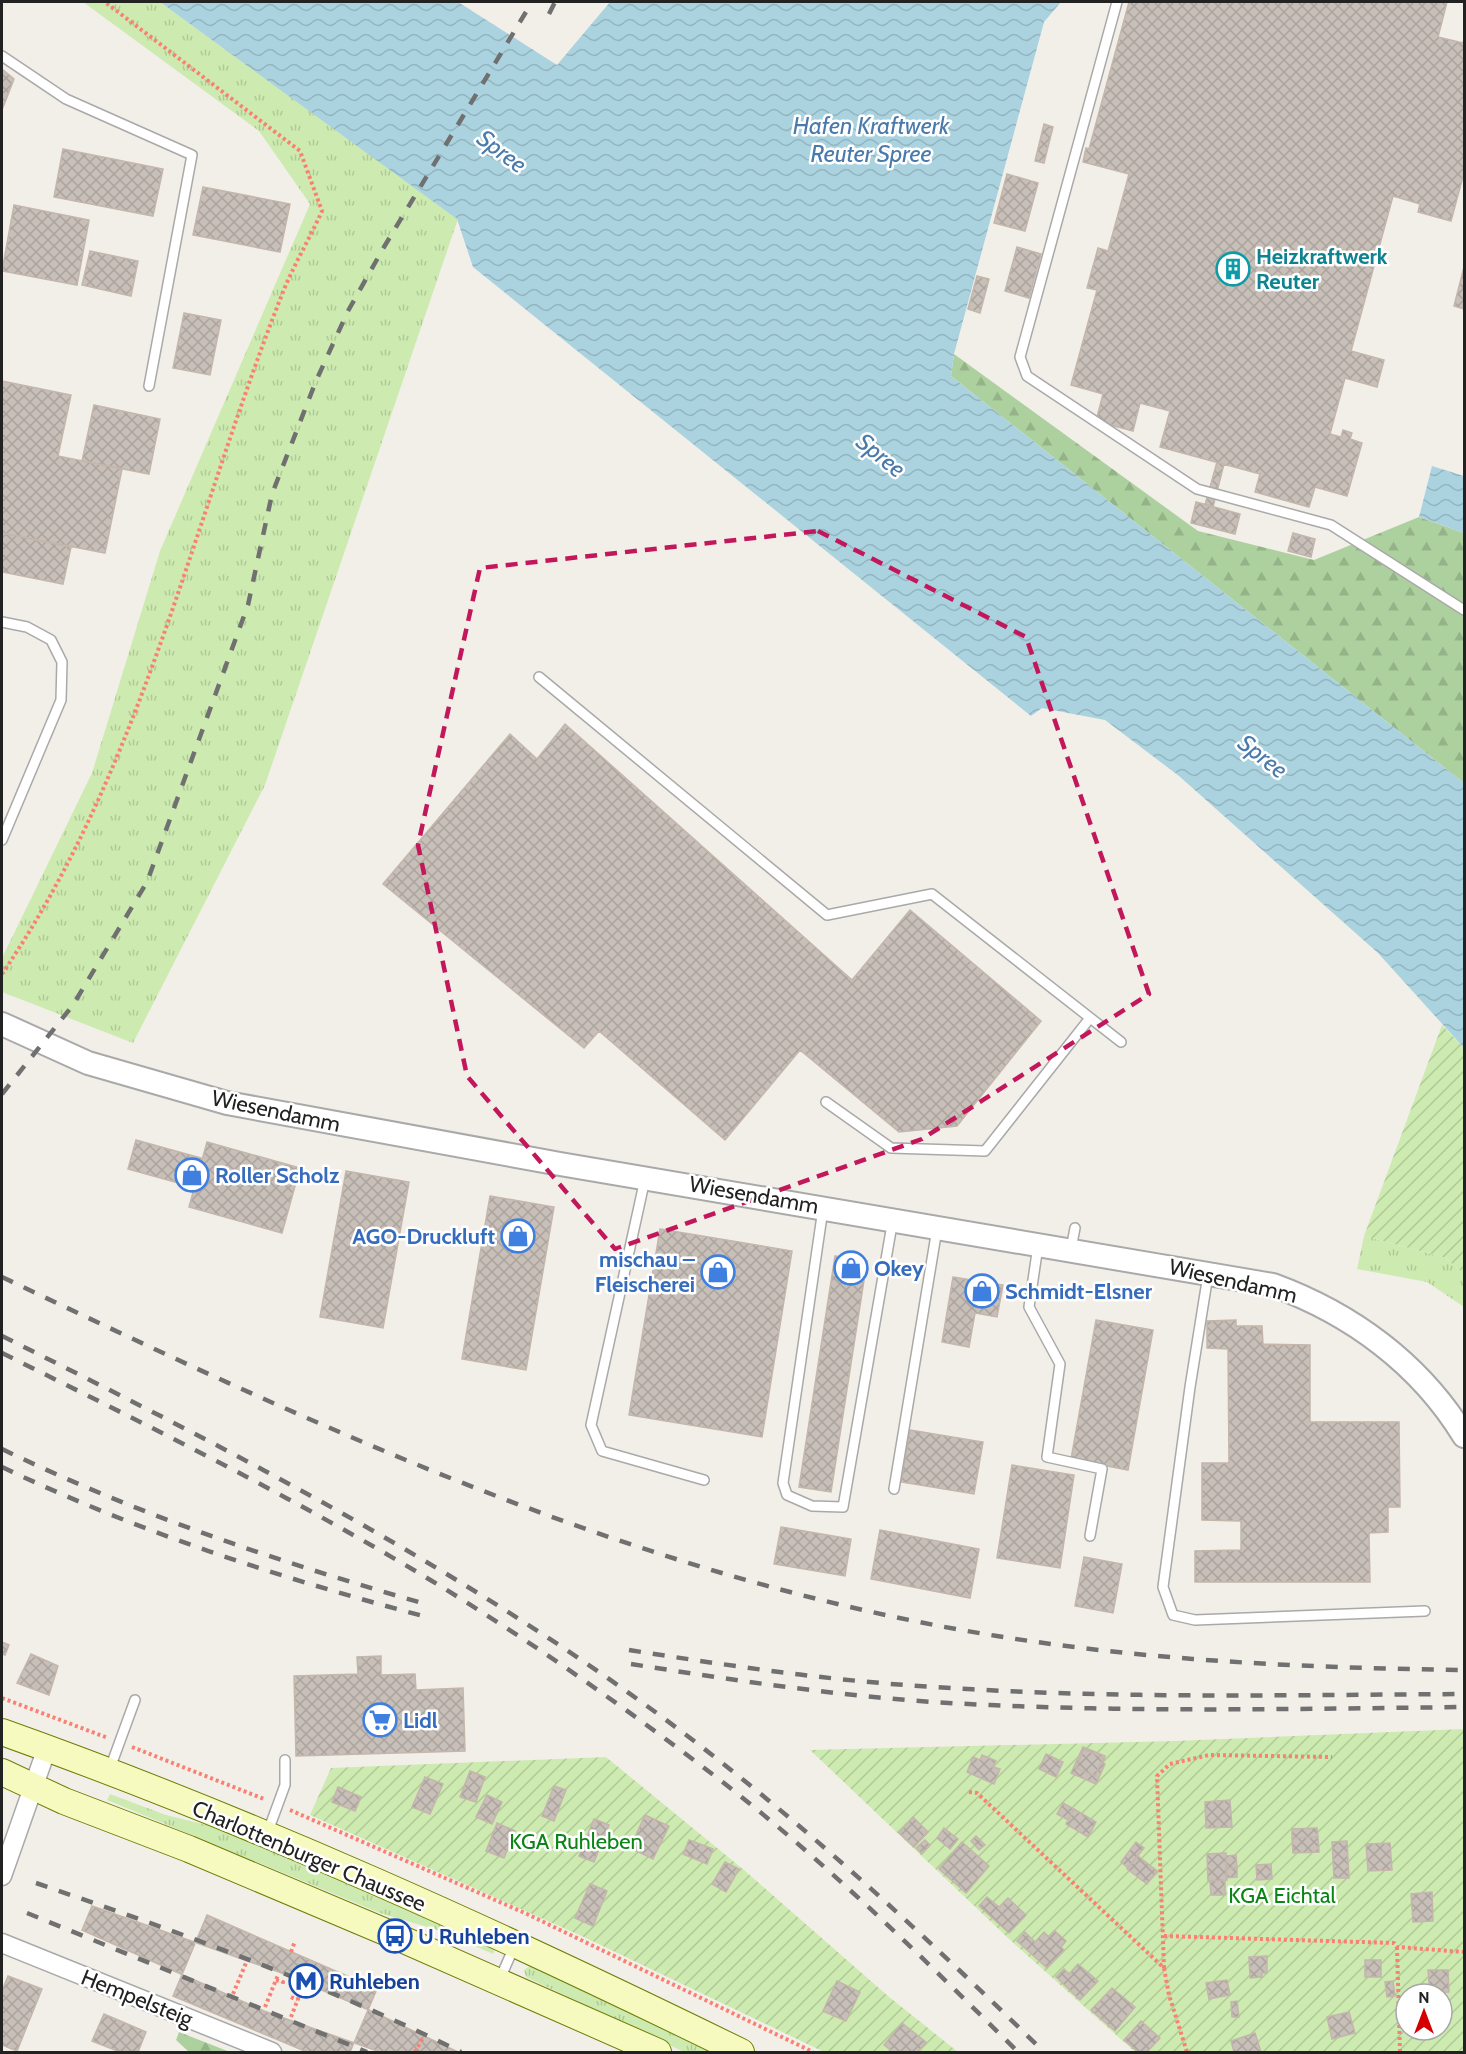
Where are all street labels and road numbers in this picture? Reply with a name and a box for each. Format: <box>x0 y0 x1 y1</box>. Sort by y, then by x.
street label: Wiesendamm <box>209 1084 343 1138</box>
street label: Wiesendamm <box>687 1170 821 1220</box>
street label: Wiesendamm <box>1166 1253 1300 1309</box>
street label: Charlottenburger Chaussee <box>188 1794 430 1918</box>
street label: Hempelsteig <box>77 1963 198 2033</box>

